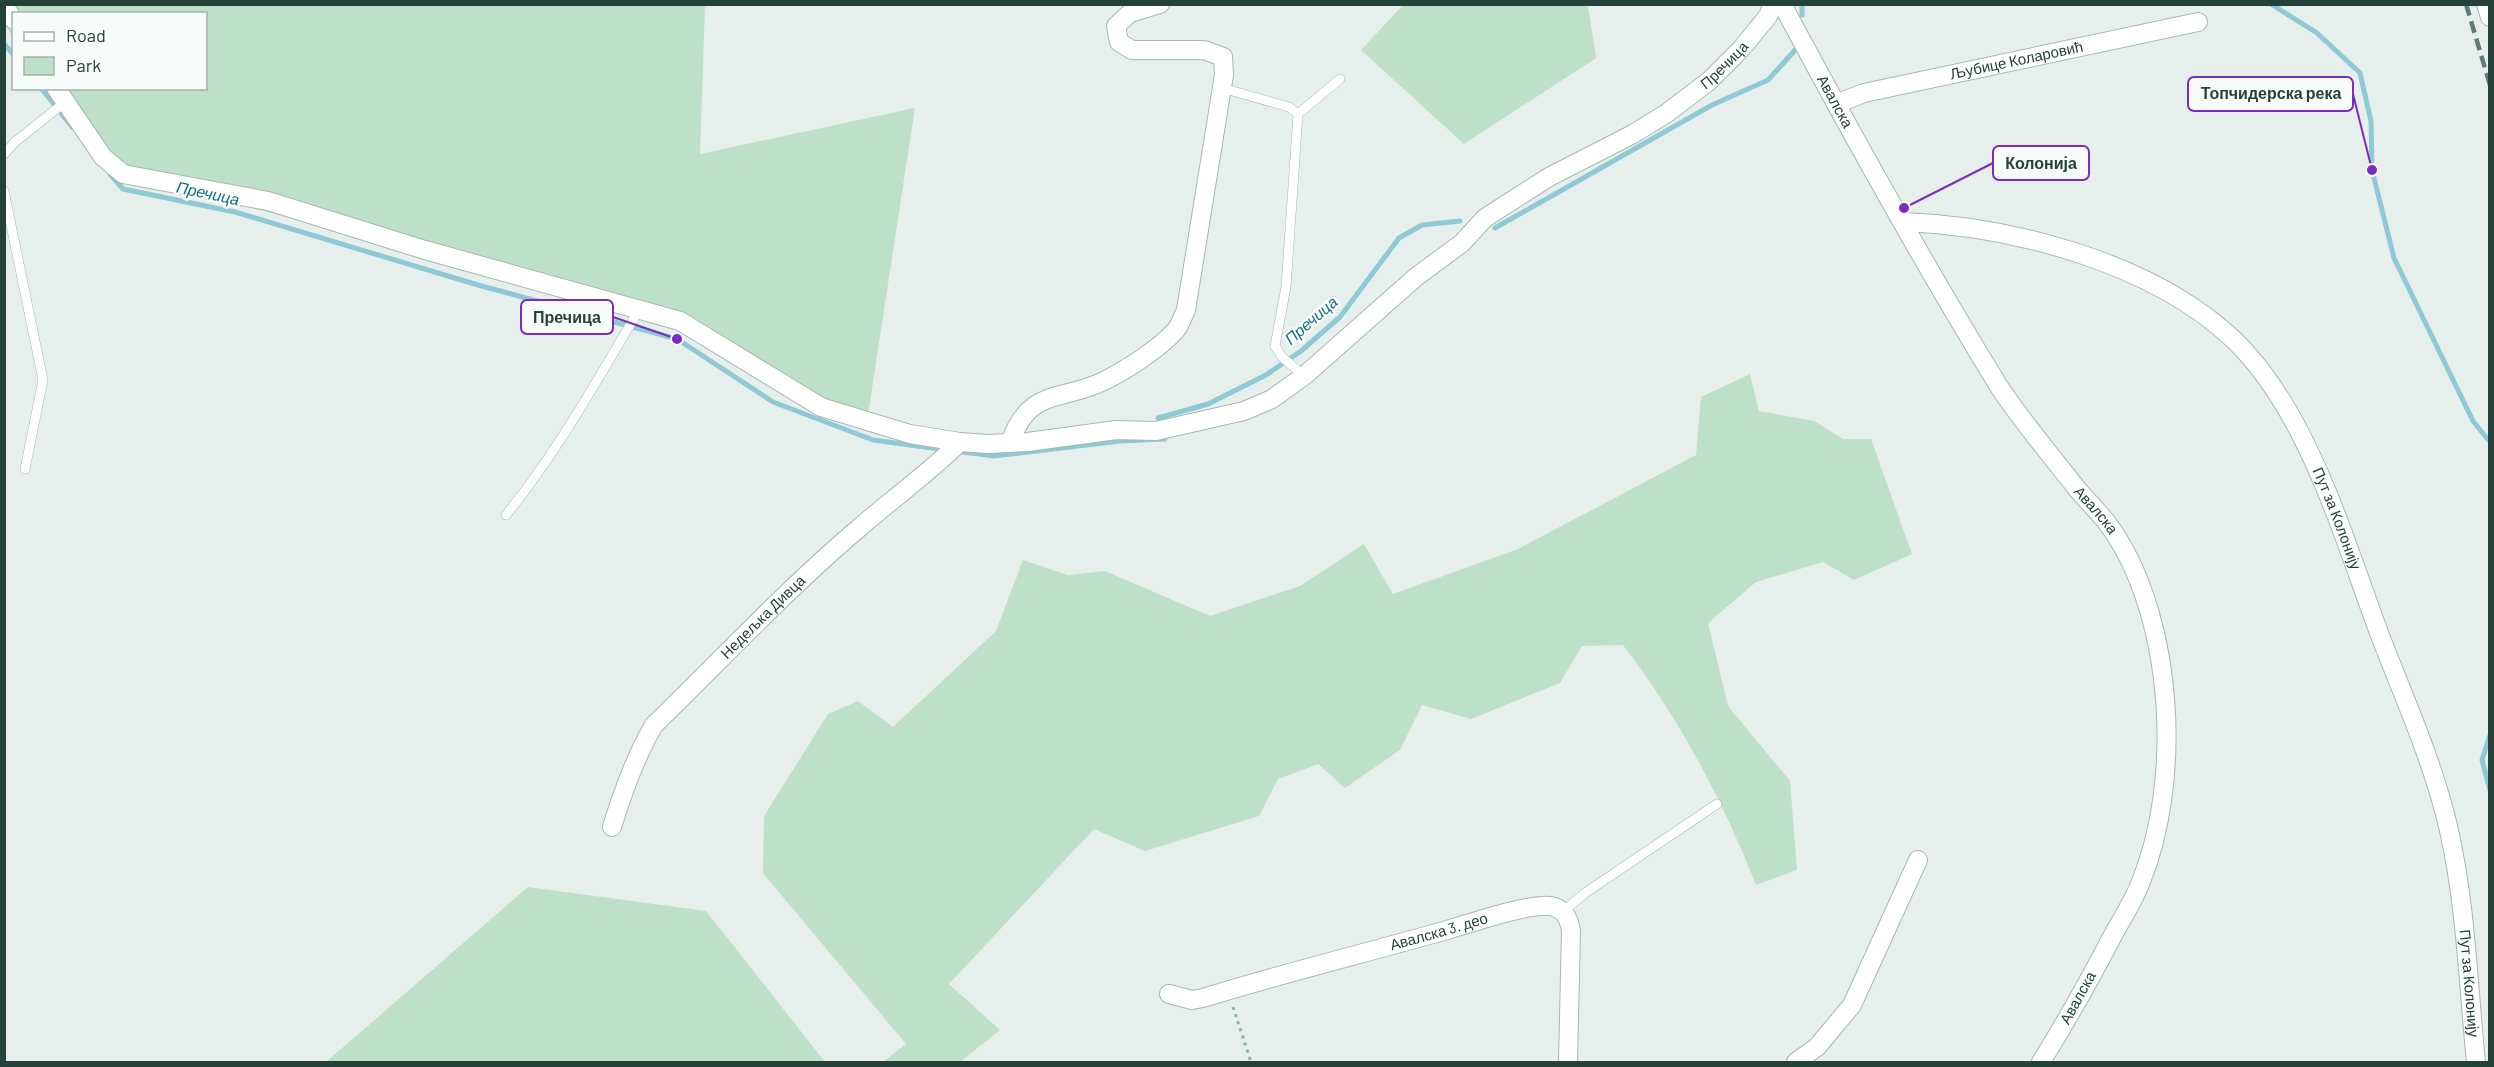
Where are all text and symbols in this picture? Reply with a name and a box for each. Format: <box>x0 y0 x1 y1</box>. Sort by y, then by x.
legend <box>12 12 207 90</box>
text: Road <box>66 24 106 46</box>
street label: Пречица <box>1696 37 1752 92</box>
street label: Љубице Коларовић <box>1948 37 2084 83</box>
text: Park <box>66 54 101 76</box>
street label: Авалска <box>1814 72 1858 131</box>
callout: Топчидерска река <box>2188 77 2353 111</box>
text: Топчидерска река <box>2201 83 2341 102</box>
callout: Колонија <box>1993 146 2089 180</box>
text: Колонија <box>2005 153 2077 172</box>
water label: Пречица <box>175 177 241 208</box>
water label: Пречица <box>1280 291 1341 348</box>
callout: Пречица <box>521 300 613 334</box>
text: Пречица <box>533 307 601 326</box>
street label: Пут за Колонију <box>2310 464 2366 572</box>
street label: Авалска <box>2071 482 2123 538</box>
street label: Недељка Дивца <box>716 571 809 662</box>
street label: Авалска 3. део <box>1388 908 1490 953</box>
street label: Пут за Колонију <box>2456 929 2484 1038</box>
street label: Авалска <box>2055 967 2099 1027</box>

